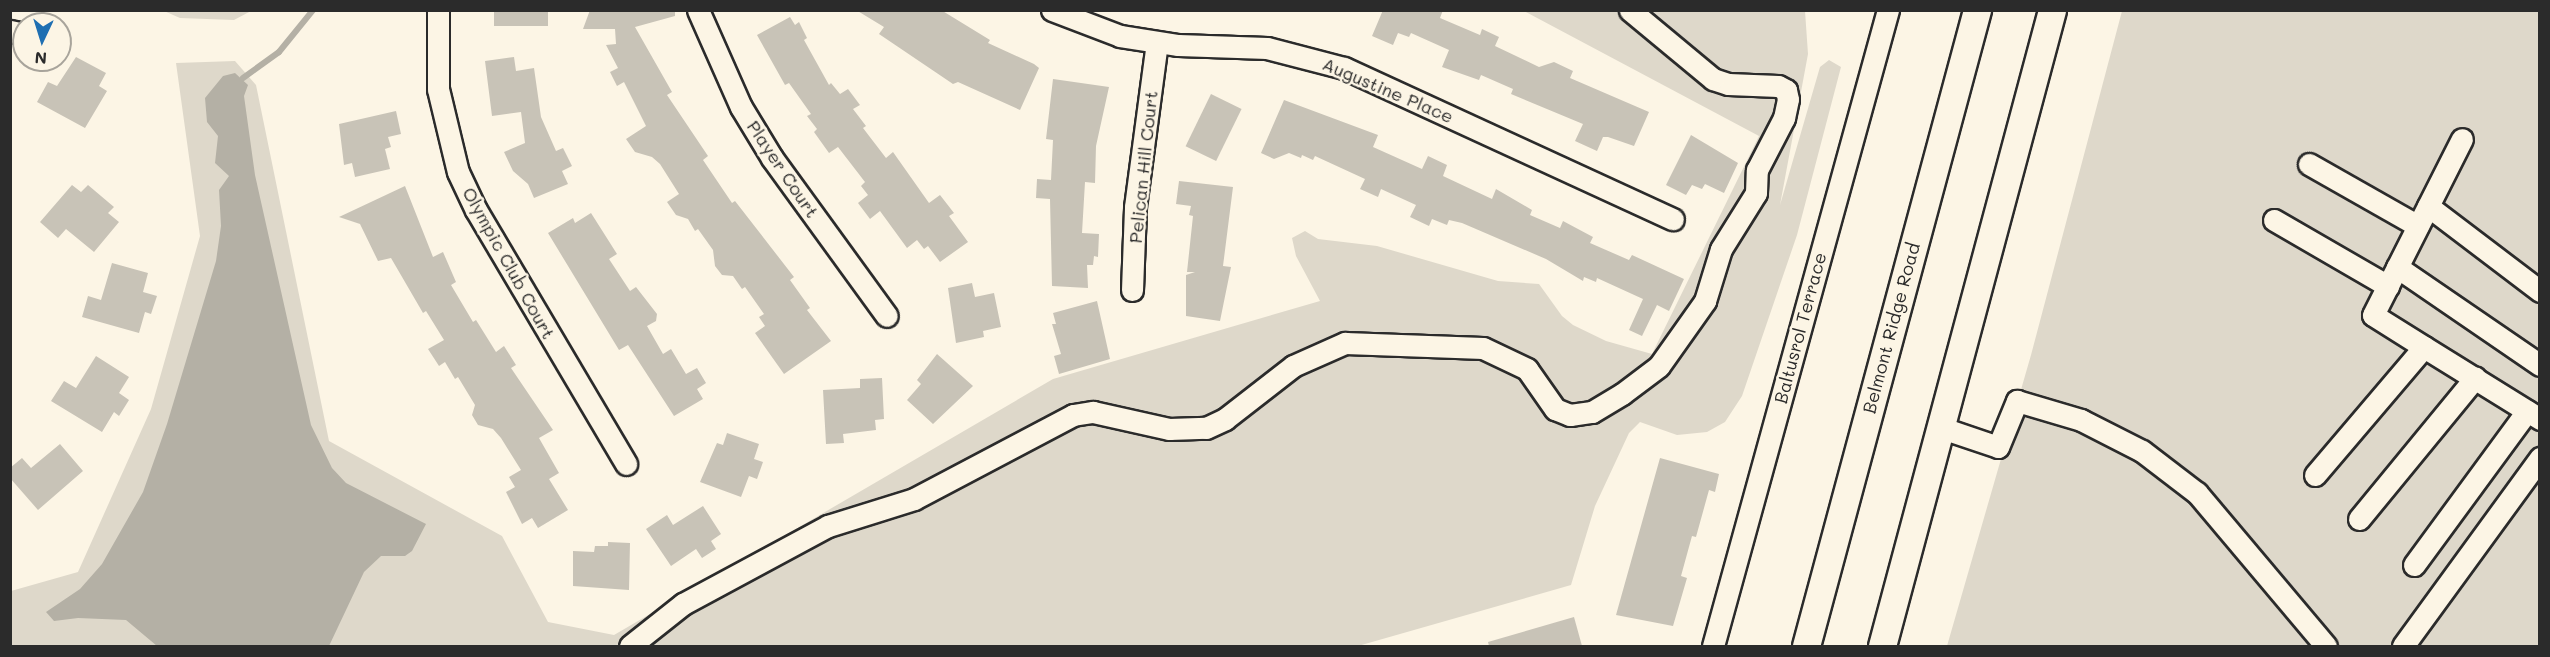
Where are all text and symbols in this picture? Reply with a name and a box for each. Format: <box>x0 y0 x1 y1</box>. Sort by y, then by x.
north arrow <box>12 12 72 72</box>
text: N <box>34 48 48 69</box>
street label: Augustine Place <box>1319 53 1457 127</box>
street label: Pelican Hill Court <box>1124 90 1162 244</box>
street label: Player Court <box>743 116 823 222</box>
street label: Olympic Club Court <box>458 183 560 343</box>
street label: Belmont Ridge Road <box>1858 240 1924 416</box>
street label: Baltusrol Terrace <box>1769 250 1831 406</box>

